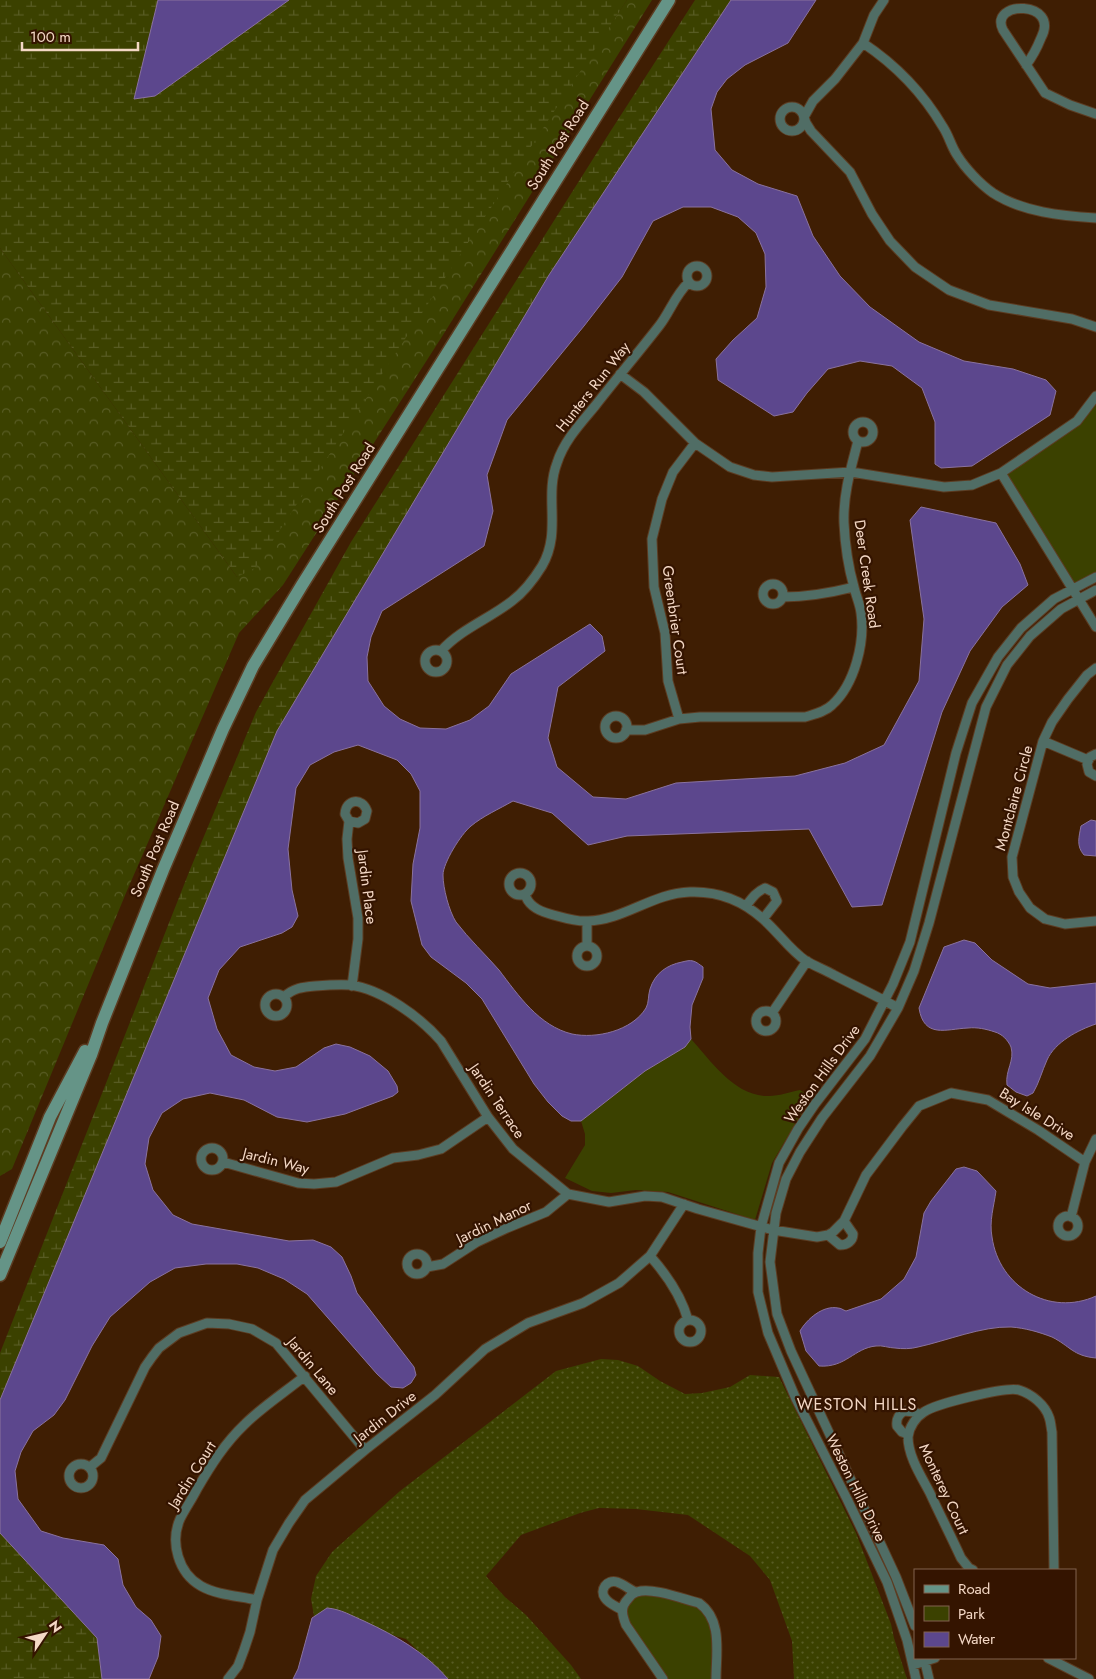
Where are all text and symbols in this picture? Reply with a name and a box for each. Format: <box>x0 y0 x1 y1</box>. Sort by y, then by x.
scale bar <box>22 20 139 52</box>
text: 100 m <box>30 26 71 48</box>
street label: South Post Road <box>521 96 595 194</box>
street label: Hunters Run Way <box>551 337 636 437</box>
street label: South Post Road <box>307 439 381 537</box>
street label: Deer Creek Road <box>848 518 886 630</box>
street label: Greenbrier Court <box>656 564 694 676</box>
street label: Montclaire Circle <box>989 743 1039 853</box>
street label: South Post Road <box>125 797 185 901</box>
street label: Jardin Place <box>351 847 382 926</box>
street label: Weston Hills Drive <box>779 1020 865 1128</box>
street label: Jardin Terrace <box>463 1057 530 1143</box>
street label: Bay Isle Drive <box>995 1082 1079 1146</box>
street label: Jardin Way <box>238 1142 312 1180</box>
street label: Jardin Manor <box>451 1194 536 1251</box>
street label: Jardin Lane <box>281 1330 344 1400</box>
street label: Jardin Drive <box>347 1385 421 1450</box>
district label: WESTON HILLS <box>797 1393 917 1416</box>
street label: Weston Hills Drive <box>820 1431 892 1546</box>
street label: Jardin Court <box>162 1437 222 1515</box>
street label: Monterey Court <box>913 1440 975 1538</box>
legend <box>914 1569 1076 1659</box>
text: Road <box>958 1578 990 1600</box>
text: Park <box>958 1603 985 1625</box>
north arrow <box>20 1609 70 1659</box>
text: N <box>44 1616 67 1637</box>
text: Water <box>958 1628 996 1650</box>

